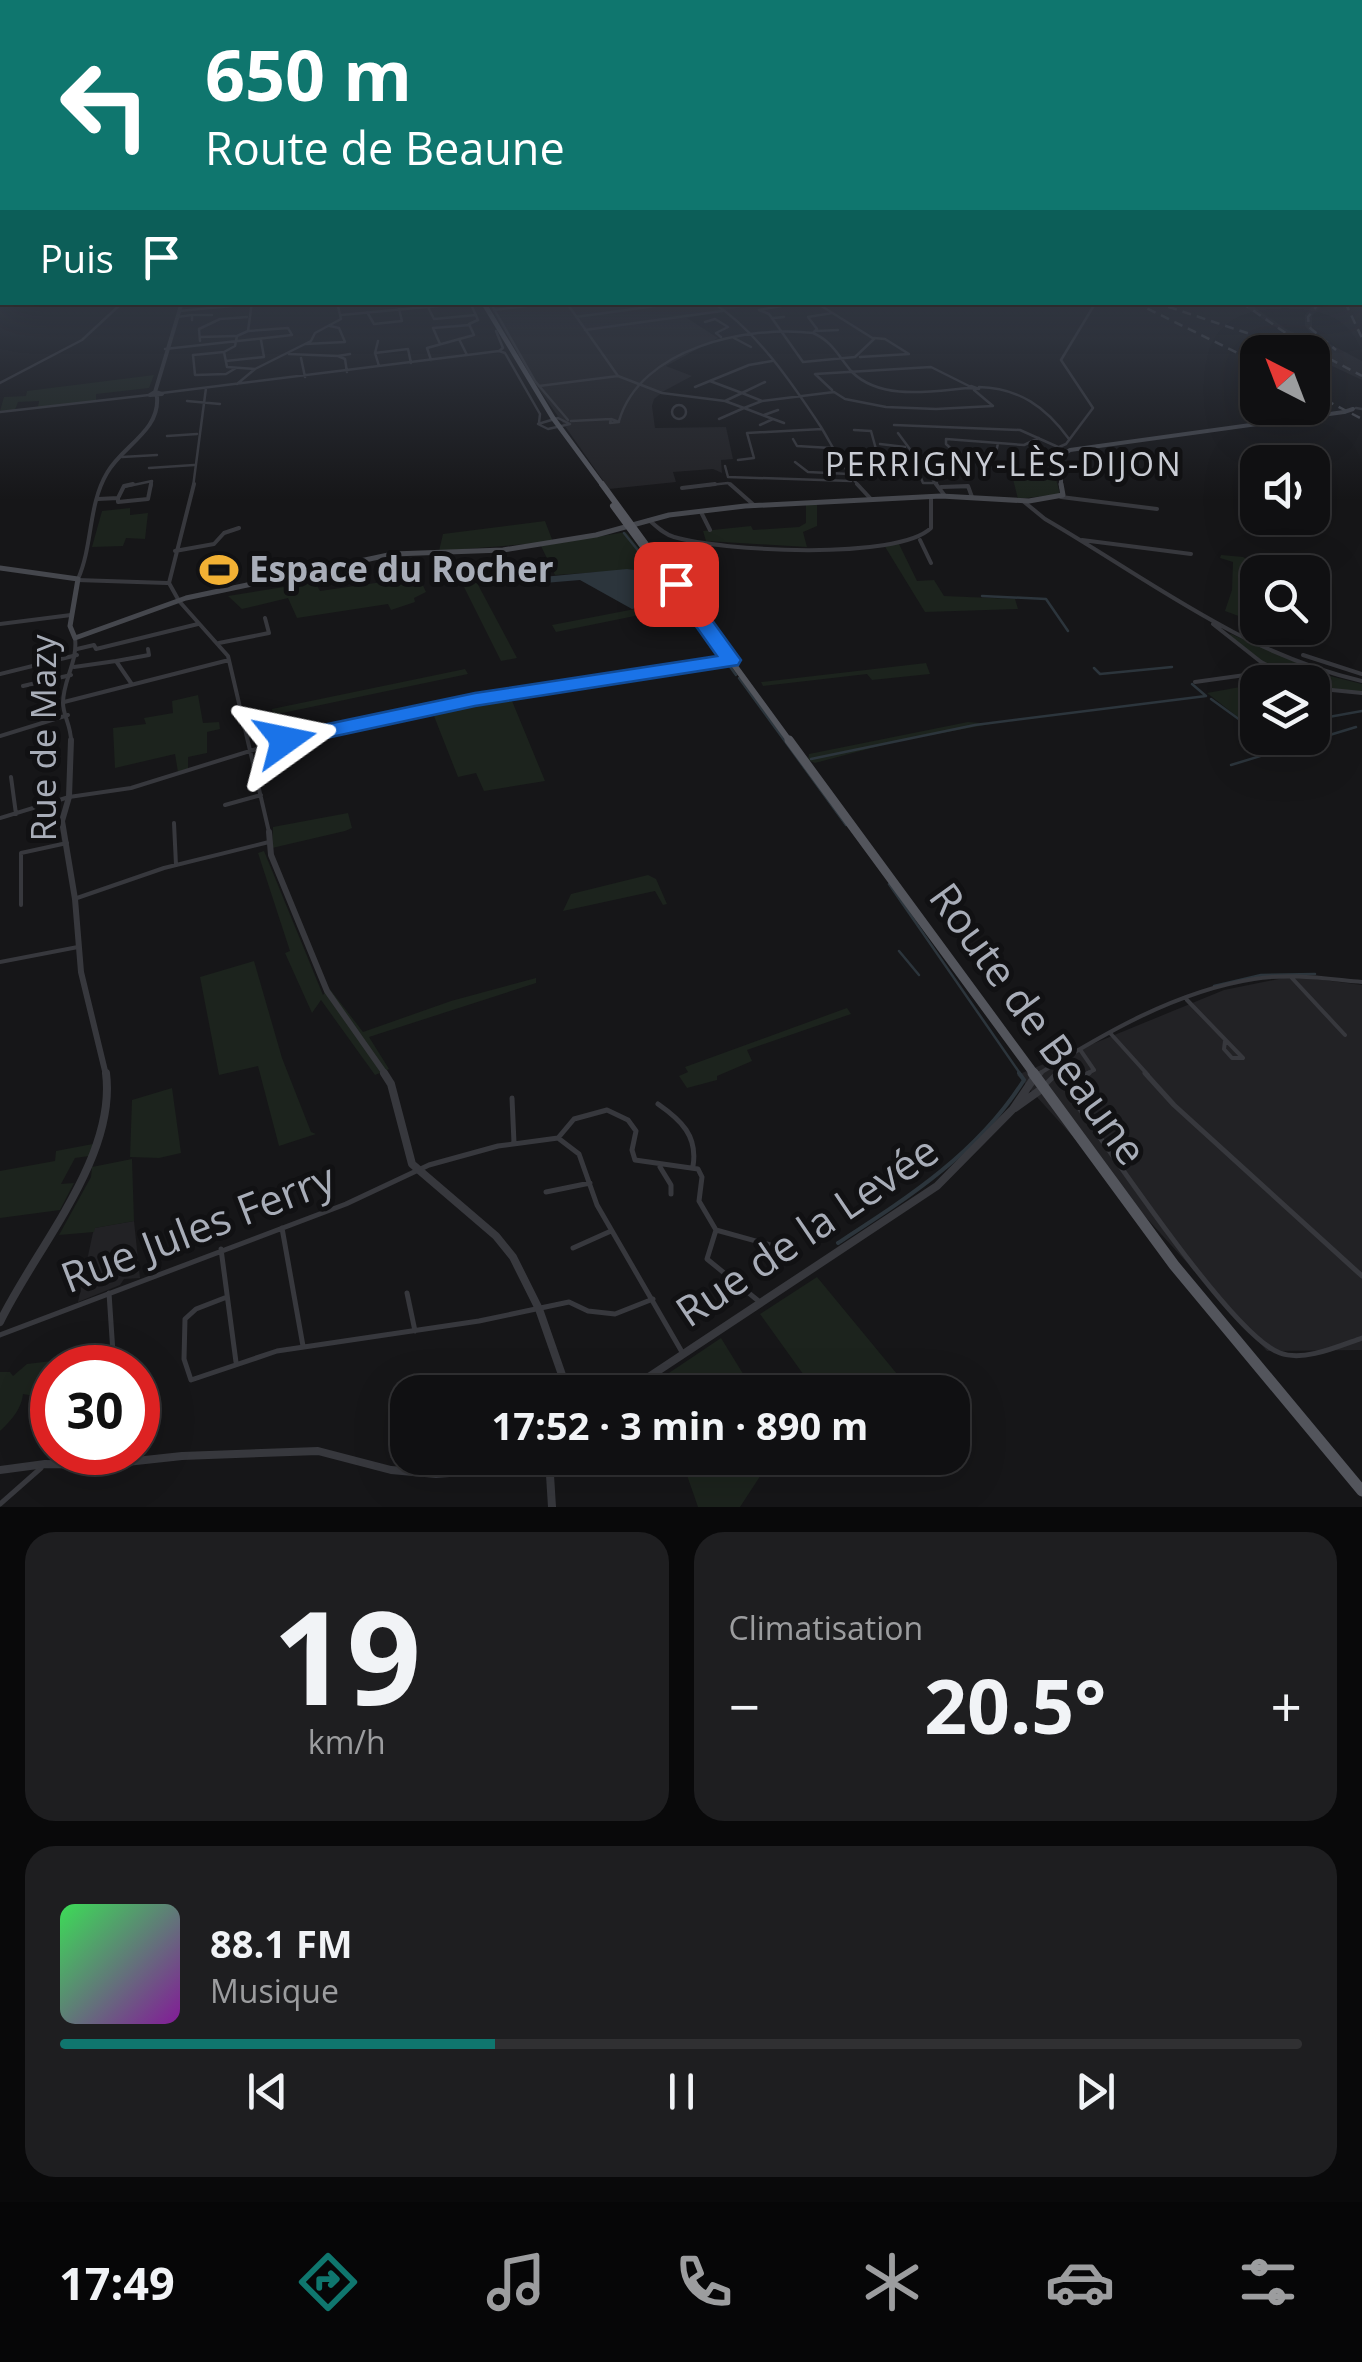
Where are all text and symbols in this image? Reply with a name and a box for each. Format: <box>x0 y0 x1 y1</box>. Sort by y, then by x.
text: 650 m <box>205 26 412 122</box>
icon: left <box>40 40 170 170</box>
text: Route de Beaune <box>205 117 565 178</box>
icon: arrive <box>134 230 189 285</box>
text: Puis <box>40 232 114 284</box>
north arrow <box>1240 335 1330 425</box>
map controls <box>1240 335 1330 755</box>
district label: PERRIGNY-LÈS-DIJON <box>825 442 1183 485</box>
button: sound <box>1240 445 1330 535</box>
pin <box>634 542 719 627</box>
place label: Espace du Rocher <box>249 545 554 592</box>
sports icon: Espace du Rocher <box>198 549 240 591</box>
button: search <box>1240 555 1330 645</box>
icon: arrive <box>649 557 704 612</box>
street label: Rue de Mazy <box>19 634 66 841</box>
button: layers <box>1240 665 1330 755</box>
position arrow <box>233 688 337 792</box>
street label: Route de Beaune <box>917 871 1161 1176</box>
street label: Rue de la Levée <box>664 1121 948 1339</box>
street label: Rue Jules Ferry <box>52 1148 343 1305</box>
speed limit sign: 30 <box>30 1345 160 1475</box>
text: 17:52 · 3 min · 890 m <box>492 1399 868 1451</box>
text: 19 <box>272 1566 421 1743</box>
text: Climatisation <box>729 1606 923 1649</box>
text: 20.5° <box>924 1654 1106 1756</box>
text: − <box>729 1668 760 1743</box>
text: + <box>1271 1668 1302 1743</box>
text: km/h <box>308 1720 386 1763</box>
text: 88.1 FM <box>210 1917 353 1969</box>
text: Musique <box>210 1969 339 2012</box>
icon: previous <box>240 2064 295 2119</box>
icon: pause <box>654 2064 709 2119</box>
icon: next <box>1068 2064 1123 2119</box>
icon: directions <box>293 2247 363 2317</box>
icon: music <box>481 2247 551 2317</box>
icon: phone <box>669 2247 739 2317</box>
icon: climate <box>857 2247 927 2317</box>
icon: car <box>1045 2247 1115 2317</box>
icon: filters <box>1233 2247 1303 2317</box>
text: 17:49 <box>59 2252 175 2313</box>

